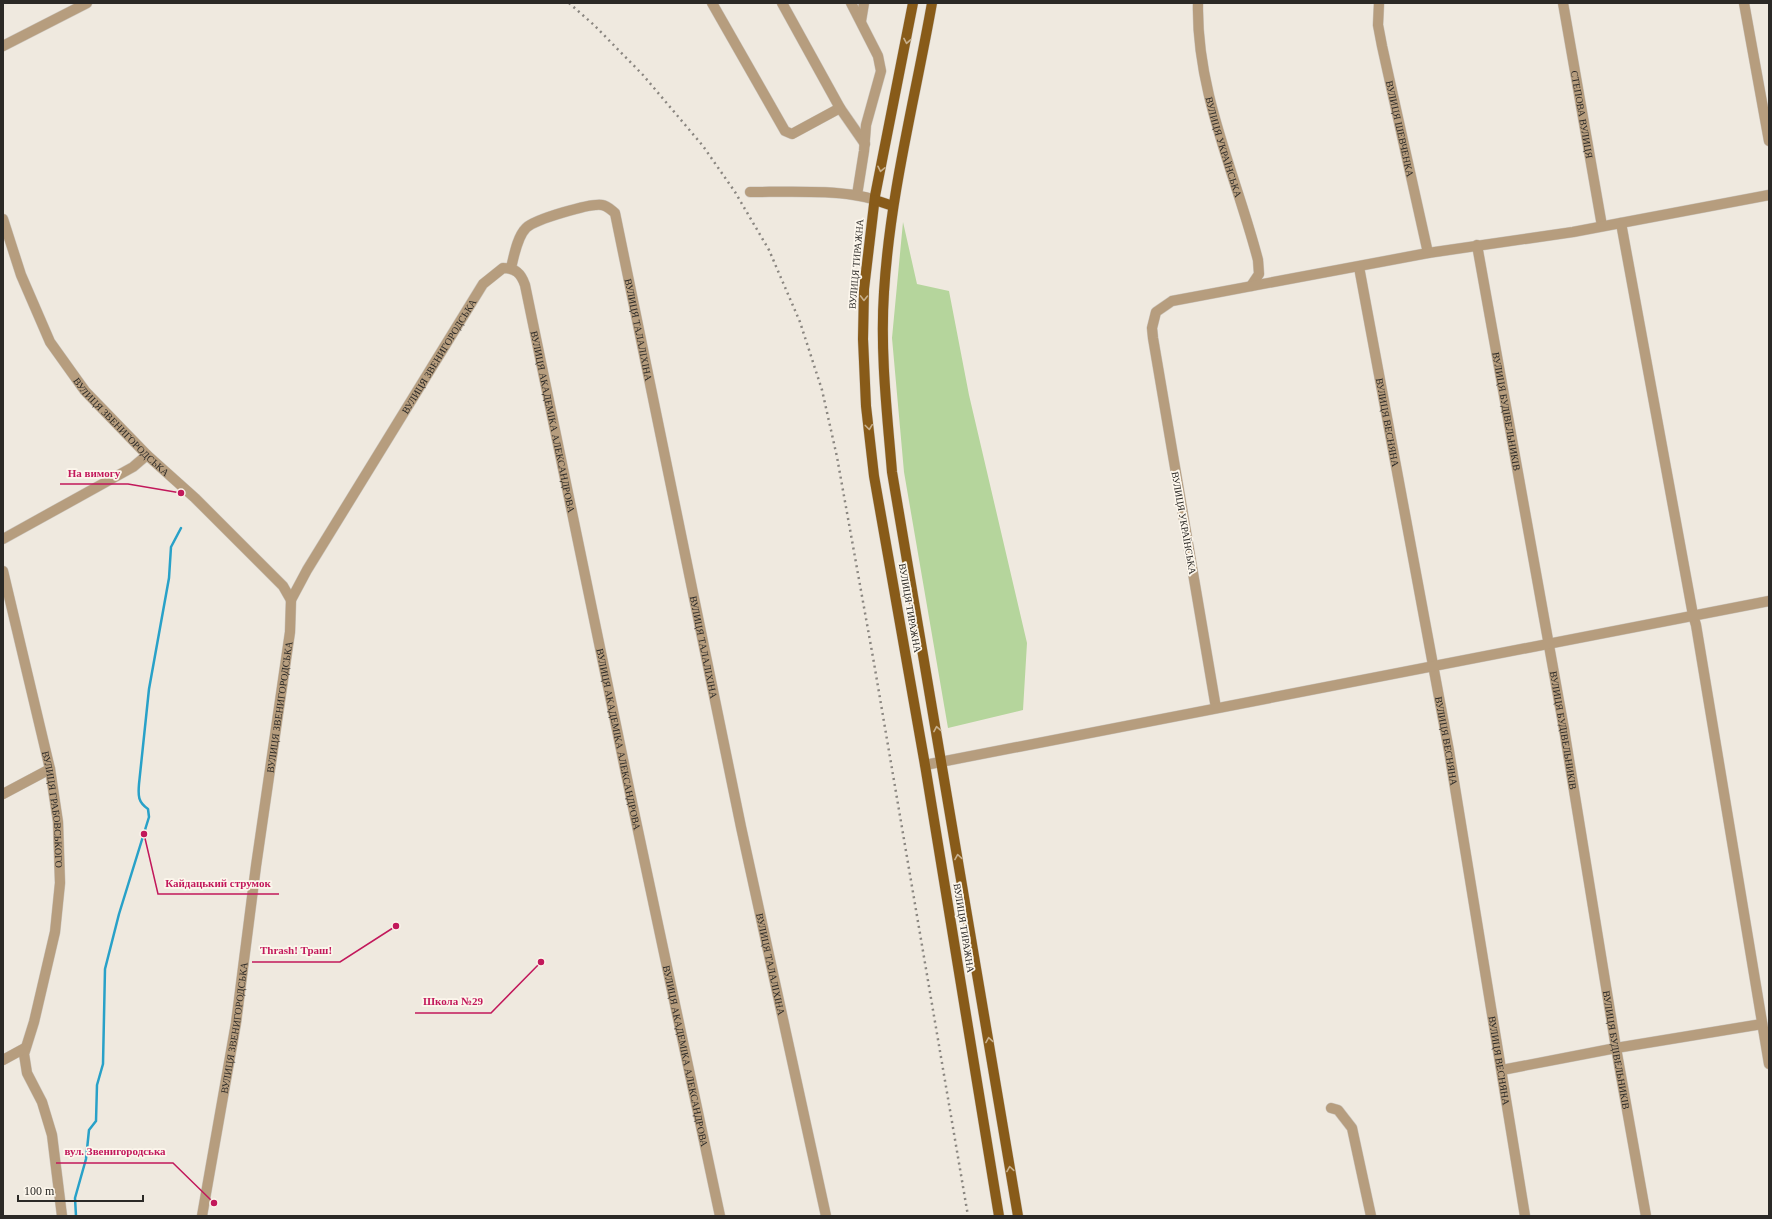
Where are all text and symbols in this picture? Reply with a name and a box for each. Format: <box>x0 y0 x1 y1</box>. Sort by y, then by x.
one-way arrow <box>903 38 911 45</box>
street label: СТЕПОВА ВУЛИЦЯ <box>1569 70 1596 159</box>
street label: ВУЛИЦЯ ШЕВЧЕНКА <box>1384 79 1417 179</box>
street label: ВУЛИЦЯ УКРАЇНСЬКА <box>1204 96 1245 199</box>
one-way arrow <box>877 166 885 172</box>
street label: ВУЛИЦЯ ТИРАЖНА <box>847 218 865 310</box>
street label: ВУЛИЦЯ ТАЛАЛІХІНА <box>623 277 655 383</box>
one-way arrow <box>860 295 868 301</box>
street label: ВУЛИЦЯ ЗВЕНИГОРОДСЬКА <box>399 296 479 415</box>
street label: ВУЛИЦЯ АКАДЕМІКА АЛЕКСАНДРОВА <box>529 330 578 514</box>
street label: ВУЛИЦЯ БУДІВЕЛЬНИКІВ <box>1491 351 1523 472</box>
street label: ВУЛИЦЯ ЗВЕНИГОРОДСЬКА <box>72 375 172 478</box>
street label: ВУЛИЦЯ ВЕСНЯНА <box>1374 377 1402 468</box>
one-way arrow <box>864 424 873 430</box>
callout: На вимогу <box>60 461 128 484</box>
text: На вимогу <box>68 467 121 479</box>
street label: ВУЛИЦЯ УКРАЇНСЬКА <box>1170 471 1199 576</box>
street label: ВУЛИЦЯ ТИРАЖНА <box>897 563 923 654</box>
street label: ВУЛИЦЯ ТАЛАЛІХІНА <box>688 595 720 700</box>
street label: ВУЛИЦЯ ЗВЕНИГОРОДСЬКА <box>264 640 294 773</box>
street label: ВУЛИЦЯ АКАДЕМІКА АЛЕКСАНДРОВА <box>595 647 643 832</box>
street label: ВУЛИЦЯ БУДІВЕЛЬНИКІВ <box>1548 670 1579 791</box>
street label: ВУЛИЦЯ ВЕСНЯНА <box>1433 696 1460 787</box>
one-way arrow <box>933 726 942 732</box>
street label: ВУЛИЦЯ ГРАБОВСЬКОГО <box>40 750 65 868</box>
one-way arrow <box>954 854 963 860</box>
callout: Кайдацький струмок <box>158 871 279 894</box>
text: Кайдацький струмок <box>165 877 271 889</box>
street label: ВУЛИЦЯ ТИРАЖНА <box>951 882 977 974</box>
street label: ВУЛИЦЯ ТАЛАЛІХІНА <box>754 912 788 1017</box>
callout: Thrash! Траш! <box>252 939 340 962</box>
text: Thrash! Траш! <box>260 944 332 956</box>
street label: ВУЛИЦЯ ЗВЕНИГОРОДСЬКА <box>218 961 249 1094</box>
street label: ВУЛИЦЯ АКАДЕМІКА АЛЕКСАНДРОВА <box>661 964 711 1149</box>
callout: Школа №29 <box>415 990 491 1013</box>
street label: ВУЛИЦЯ БУДІВЕЛЬНИКІВ <box>1601 990 1632 1110</box>
text: Школа №29 <box>423 995 484 1007</box>
street label: ВУЛИЦЯ ВЕСНЯНА <box>1487 1015 1512 1107</box>
one-way arrow <box>985 1037 994 1044</box>
callout: вул. Звенигородська <box>56 1140 173 1163</box>
text: вул. Звенигородська <box>64 1145 166 1157</box>
one-way arrow <box>1006 1166 1015 1172</box>
scale bar <box>18 1177 143 1203</box>
text: 100 m <box>24 1184 55 1198</box>

